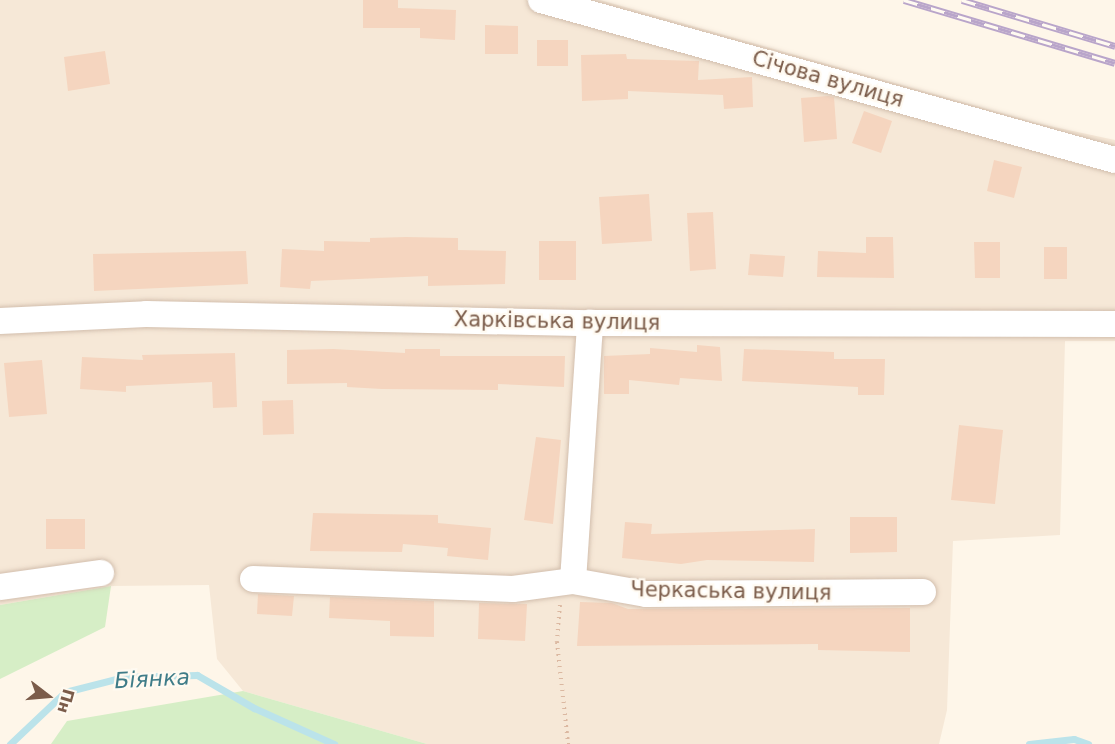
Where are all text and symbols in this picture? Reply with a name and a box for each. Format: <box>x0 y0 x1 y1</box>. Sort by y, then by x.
street label: Січова вулиця <box>749 45 907 113</box>
street label: Харківська вулиця <box>454 307 660 335</box>
street label: Черкаська вулиця <box>630 577 832 605</box>
water label: Біянка <box>114 664 190 694</box>
north arrow <box>18 666 78 726</box>
text: Пн <box>53 687 78 715</box>

